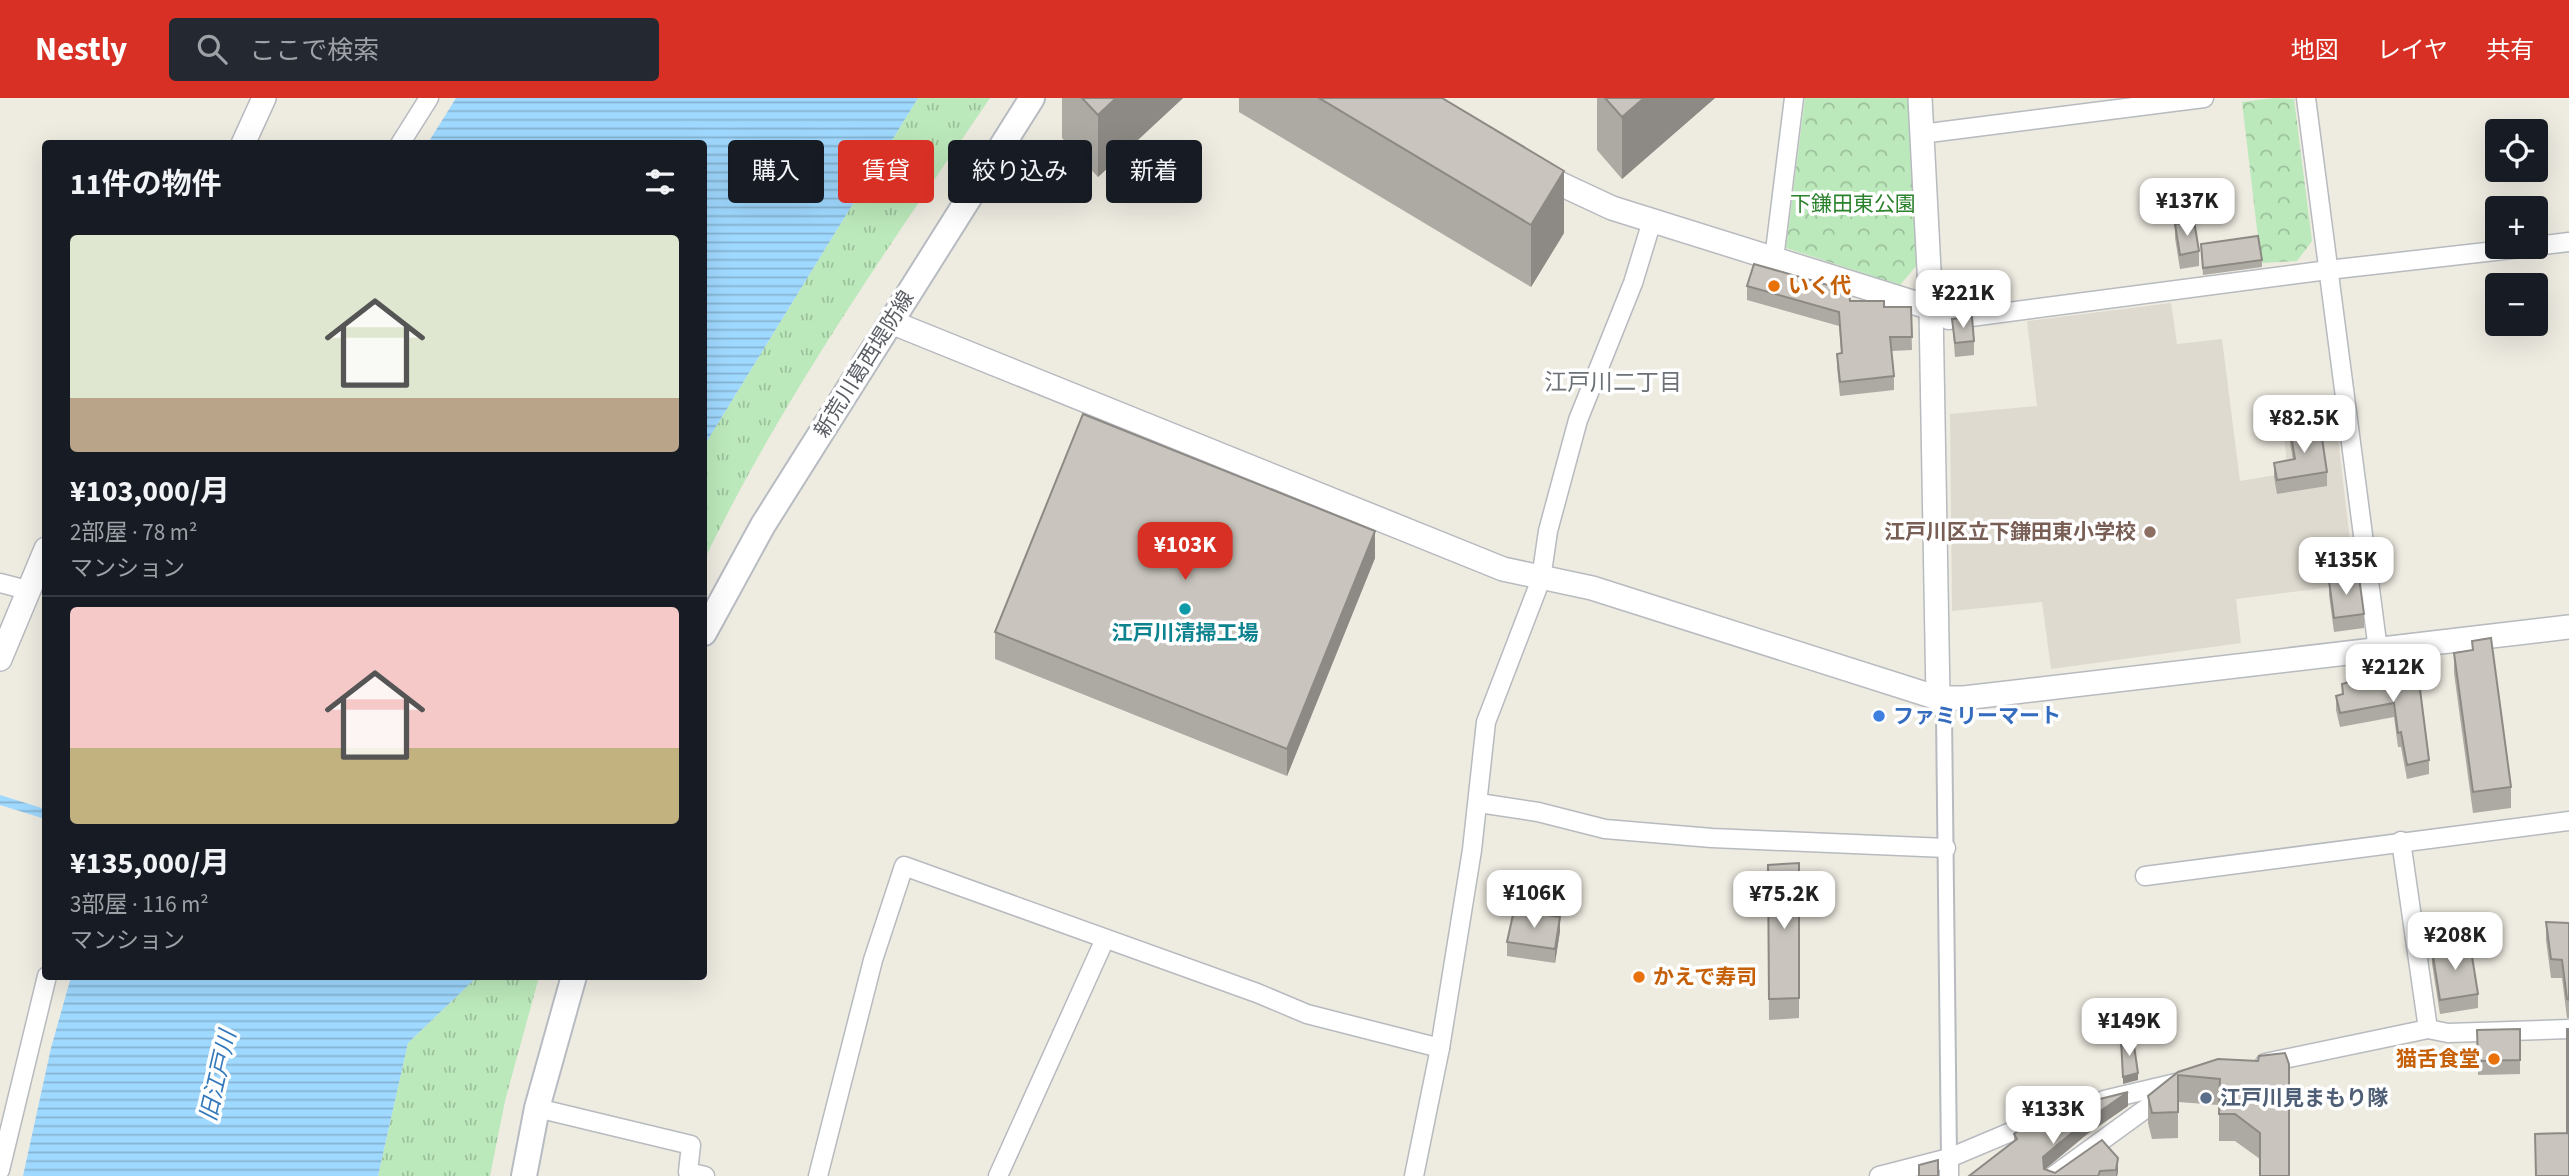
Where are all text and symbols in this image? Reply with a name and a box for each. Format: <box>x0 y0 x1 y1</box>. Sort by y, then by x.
search box <box>169 18 659 81</box>
text: Nestly <box>35 26 127 73</box>
icon: search <box>193 30 231 68</box>
text: ここで検索 <box>249 32 379 69</box>
text: 地図 <box>2291 33 2339 68</box>
text: レイヤ <box>2377 33 2448 68</box>
text: 共有 <box>2486 33 2534 68</box>
map controls <box>2485 119 2548 336</box>
button: locate <box>2485 119 2548 182</box>
chip: 購入 <box>728 140 824 203</box>
chip: 賃貸 <box>838 140 934 203</box>
chip: 絞り込み <box>948 140 1092 203</box>
chip: 新着 <box>1106 140 1202 203</box>
text: 11件の物件 <box>70 163 222 206</box>
icon: filters <box>641 163 679 201</box>
pin: ¥137K <box>2138 178 2236 238</box>
text: ¥137K <box>2156 184 2218 217</box>
park label: 下鎌田東公園 <box>1790 189 1916 219</box>
button: + <box>2485 196 2548 259</box>
place label: いく代 <box>1788 271 1851 301</box>
pin: ¥221K <box>1914 271 2012 330</box>
button: − <box>2485 273 2548 336</box>
text: ¥221K <box>1932 276 1994 309</box>
marker: いく代 <box>1766 278 1782 294</box>
icon: home <box>312 280 438 406</box>
street label: 新荒川葛西堤防線 <box>807 285 921 443</box>
district label: 江戸川二丁目 <box>1544 366 1682 399</box>
pin: ¥82.5K <box>2247 396 2361 455</box>
text: ¥82.5K <box>2269 401 2339 434</box>
text: ¥103,000/月 <box>70 470 230 513</box>
text: 2部屋 · 78 m² <box>70 516 197 549</box>
place label: 江戸川区立下鎌田東小学校 <box>1884 517 2136 547</box>
pin: ¥103K <box>1136 522 1234 582</box>
marker: 江戸川区立下鎌田東小学校 <box>2142 524 2158 540</box>
text: ¥103K <box>1154 528 1216 561</box>
pin: ¥135K <box>2297 538 2395 597</box>
text: ¥135K <box>2315 543 2377 576</box>
text: マンション <box>70 552 185 585</box>
marker: 江戸川清掃工場 <box>1177 601 1193 617</box>
place label: 江戸川清掃工場 <box>1112 618 1259 648</box>
pin: ¥212K <box>2344 644 2442 704</box>
text: ¥212K <box>2362 650 2424 683</box>
icon: home <box>312 652 438 778</box>
place label: ファミリーマート <box>1893 701 2061 731</box>
marker: ファミリーマート <box>1871 708 1887 724</box>
text: ¥135,000/月 <box>70 842 230 885</box>
pin: ¥106K <box>1485 870 1583 930</box>
pin: ¥75.2K <box>1727 872 1841 931</box>
text: ¥106K <box>1503 876 1565 909</box>
text: ¥75.2K <box>1749 877 1819 910</box>
text: 3部屋 · 116 m² <box>70 888 209 921</box>
pin: ¥208K <box>2406 912 2504 972</box>
text: ¥208K <box>2424 918 2486 951</box>
text: マンション <box>70 924 185 957</box>
place label: かえで寿司 <box>1653 962 1757 992</box>
marker: かえで寿司 <box>1631 969 1647 985</box>
pin: ¥149K <box>2080 998 2178 1058</box>
text: ¥149K <box>2098 1004 2160 1037</box>
water label: 旧江戸川 <box>192 1025 245 1125</box>
place label: 猫舌食堂 <box>2396 1044 2480 1074</box>
marker: 猫舌食堂 <box>2486 1051 2502 1067</box>
place label: 江戸川見まもり隊 <box>2220 1083 2388 1113</box>
pin: ¥133K <box>2004 1086 2102 1146</box>
marker: 江戸川見まもり隊 <box>2198 1090 2214 1106</box>
text: ¥133K <box>2022 1092 2084 1125</box>

